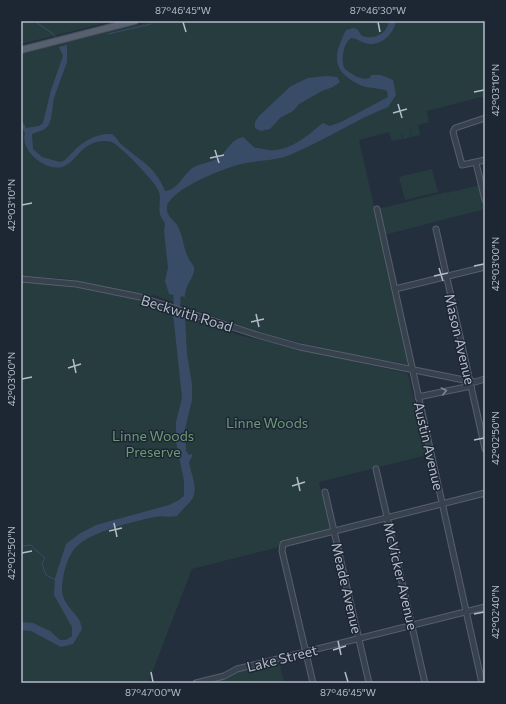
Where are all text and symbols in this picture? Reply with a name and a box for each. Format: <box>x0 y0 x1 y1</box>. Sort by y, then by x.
text: 87°46'45"W <box>155 4 211 16</box>
text: 87°46'30"W <box>350 4 406 16</box>
text: 42°03'10"N <box>489 64 501 116</box>
text: 42°03'10"N <box>5 179 17 231</box>
text: 42°03'00"N <box>489 237 501 291</box>
street label: Beckwith Road <box>139 291 235 335</box>
street label: Mason Avenue <box>441 292 479 386</box>
text: 42°03'00"N <box>5 352 17 406</box>
one-way arrow <box>441 387 447 395</box>
street label: Austin Avenue <box>411 400 447 492</box>
text: 42°02'50"N <box>489 411 501 465</box>
park label: Linne Woods <box>226 414 308 431</box>
park label: Linne Woods Preserve <box>112 427 194 460</box>
street label: McVicker Avenue <box>380 520 422 632</box>
text: 42°02'50"N <box>5 526 17 580</box>
street label: Meade Avenue <box>328 541 366 635</box>
text: 42°02'40"N <box>489 585 501 639</box>
street label: Lake Street <box>245 641 319 675</box>
text: 87°47'00"W <box>125 686 181 698</box>
text: 87°46'45"W <box>320 686 376 698</box>

